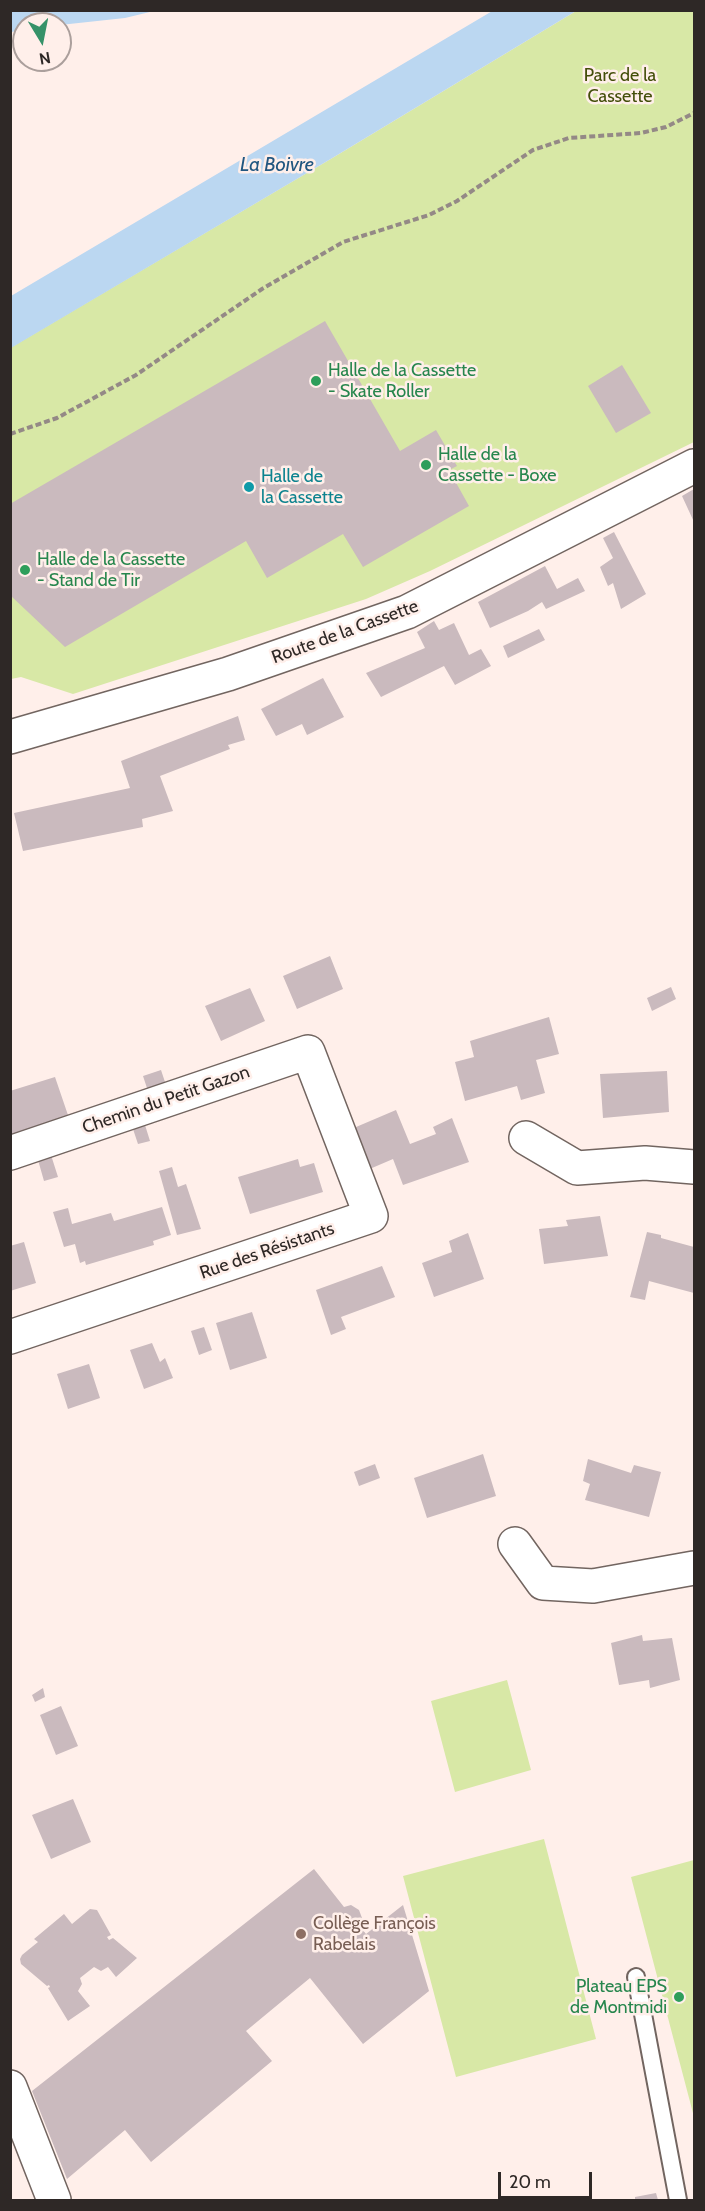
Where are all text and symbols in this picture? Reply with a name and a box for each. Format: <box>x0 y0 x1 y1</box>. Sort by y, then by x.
north arrow <box>12 12 72 72</box>
text: N <box>38 48 52 69</box>
park label: Parc de la Cassette <box>584 65 656 107</box>
water label: La Boivre <box>240 153 314 177</box>
place label: Halle de la Cassette - Skate Roller <box>328 360 476 403</box>
marker: Halle de la Cassette - Skate Roller <box>309 374 323 388</box>
place label: Halle de la Cassette - Boxe <box>438 444 557 486</box>
marker: Halle de la Cassette - Boxe <box>419 458 433 472</box>
place label: Halle de la Cassette <box>261 466 343 508</box>
marker: Halle de la Cassette <box>242 480 256 494</box>
place label: Halle de la Cassette - Stand de Tir <box>37 549 185 592</box>
marker: Halle de la Cassette - Stand de Tir <box>18 563 32 577</box>
street label: Route de la Cassette <box>269 595 421 669</box>
street label: Chemin du Petit Gazon <box>80 1061 252 1139</box>
street label: Rue des Résistants <box>197 1218 337 1284</box>
place label: Collège François Rabelais <box>313 1913 436 1956</box>
marker: Collège François Rabelais <box>294 1927 308 1941</box>
place label: Plateau EPS de Montmidi <box>570 1976 667 2018</box>
marker: Plateau EPS de Montmidi <box>672 1990 686 2004</box>
scale bar <box>501 2160 596 2198</box>
text: 20 m <box>509 2171 551 2193</box>

